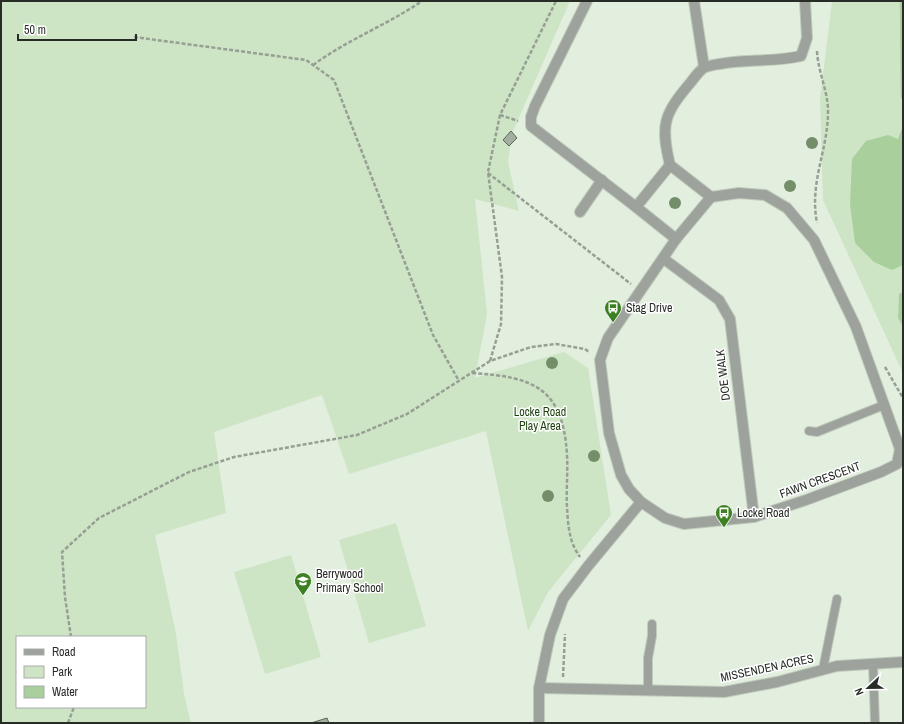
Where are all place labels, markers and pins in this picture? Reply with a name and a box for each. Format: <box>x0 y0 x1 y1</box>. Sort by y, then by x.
bus stop icon: Stag Drive <box>603 298 623 323</box>
place label: Stag Drive <box>626 300 673 316</box>
bus stop icon: Locke Road <box>714 503 734 528</box>
place label: Locke Road <box>737 505 790 521</box>
place label: Berrywood Primary School <box>316 566 383 596</box>
school or university icon: Berrywood Primary School <box>293 571 313 596</box>

